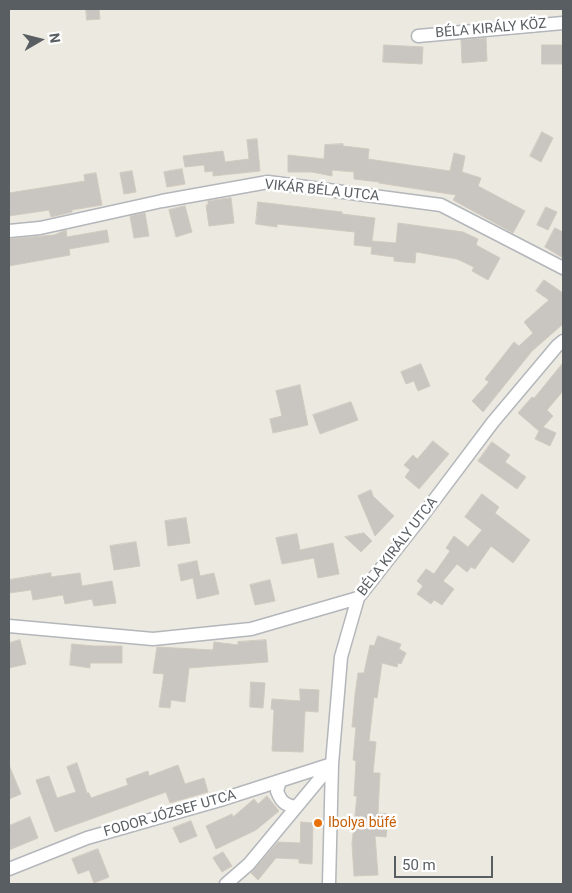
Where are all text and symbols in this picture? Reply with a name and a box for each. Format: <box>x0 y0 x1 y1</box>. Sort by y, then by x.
north arrow <box>15 15 65 65</box>
street label: BÉLA KIRÁLY KÖZ <box>435 16 547 42</box>
text: N <box>46 32 63 44</box>
street label: VIKÁR BÉLA UTCA <box>264 177 380 205</box>
street label: BÉLA KIRÁLY UTCA <box>354 494 442 600</box>
street label: FODOR JÓZSEF UTCA <box>102 787 238 841</box>
place label: Ibolya büfé <box>328 815 396 831</box>
marker: Ibolya büfé <box>312 817 324 829</box>
scale bar <box>397 846 496 878</box>
text: 50 m <box>402 856 436 874</box>

